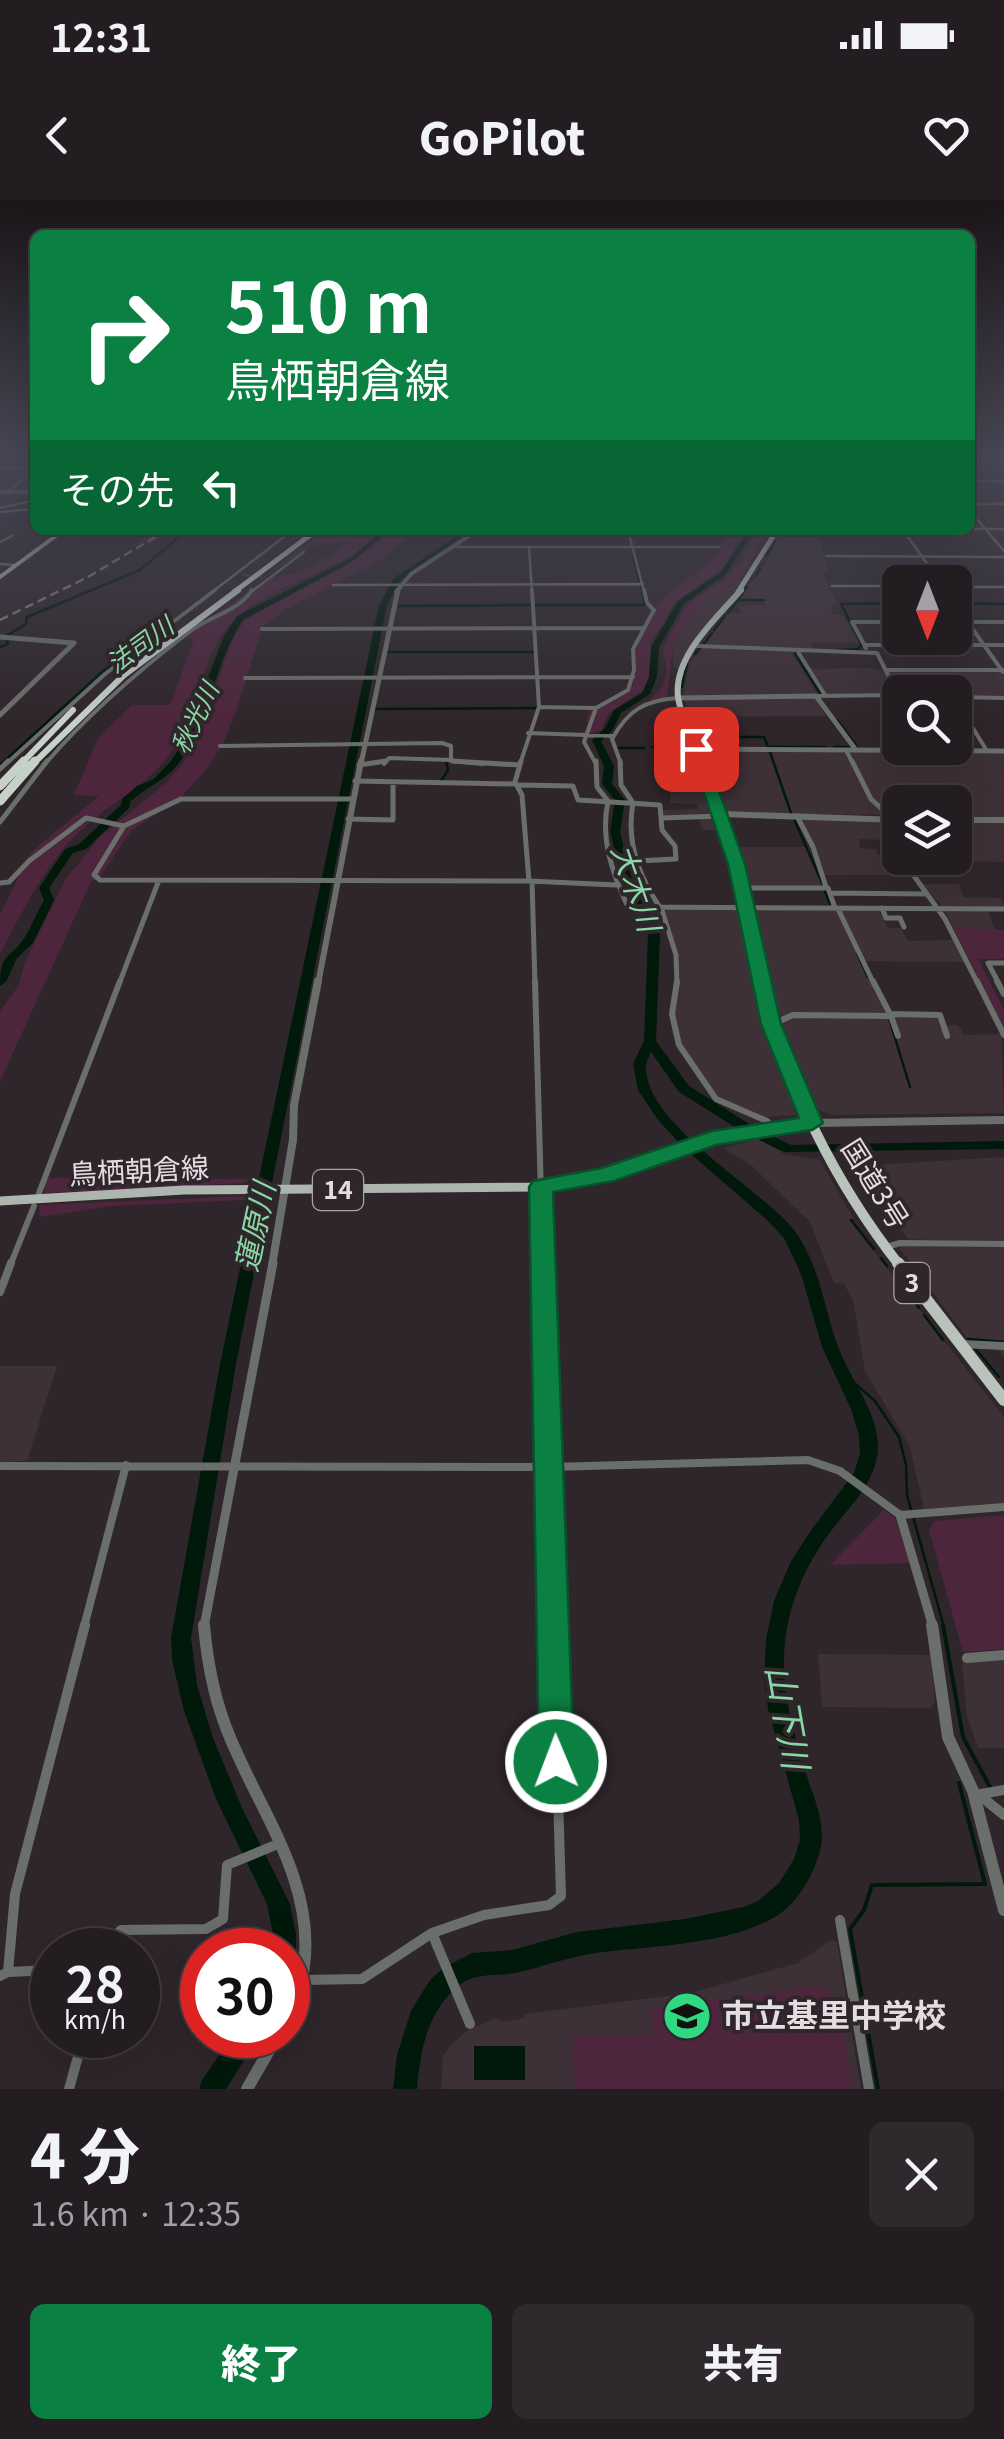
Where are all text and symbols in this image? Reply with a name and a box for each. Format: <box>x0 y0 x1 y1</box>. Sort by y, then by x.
text: 12:31 <box>50 8 152 63</box>
text: GoPilot <box>419 103 585 168</box>
icon: back <box>30 108 85 163</box>
icon: heart <box>919 108 974 163</box>
text: 510 m <box>225 252 432 353</box>
icon: right <box>60 270 190 400</box>
text: 鳥栖朝倉線 <box>225 345 450 410</box>
text: その先 <box>60 460 174 515</box>
icon: left <box>194 460 249 515</box>
north arrow <box>882 565 972 655</box>
map controls <box>882 565 972 875</box>
water label: 法司川 <box>98 605 182 680</box>
water label: 秋光川 <box>161 673 227 759</box>
button: search <box>882 675 972 765</box>
pin <box>654 707 739 792</box>
icon: arrive <box>669 722 724 777</box>
button: layers <box>882 785 972 875</box>
water label: 大木川 <box>602 837 674 940</box>
street label: 国道3号 <box>833 1130 920 1236</box>
street label: 鳥栖朝倉線 <box>68 1145 210 1193</box>
road number: 14 <box>313 1170 363 1210</box>
water label: 蓮原川 <box>222 1175 285 1275</box>
road number: 3 <box>894 1263 930 1303</box>
water label: 山下川 <box>756 1660 825 1776</box>
position arrow <box>504 1710 608 1814</box>
speed limit sign: 30 <box>180 1928 310 2058</box>
text: 28 <box>66 1945 125 2017</box>
school or university icon: 市立基里中学校 <box>661 1990 713 2042</box>
place label: 市立基里中学校 <box>722 1990 946 2036</box>
text: km/h <box>64 2000 126 2036</box>
text: 4 分 <box>30 2108 140 2195</box>
button: close <box>869 2122 974 2227</box>
text: 1.6 km · 12:35 <box>30 2189 241 2235</box>
button: 終了 <box>30 2304 492 2419</box>
button: 共有 <box>512 2304 974 2419</box>

